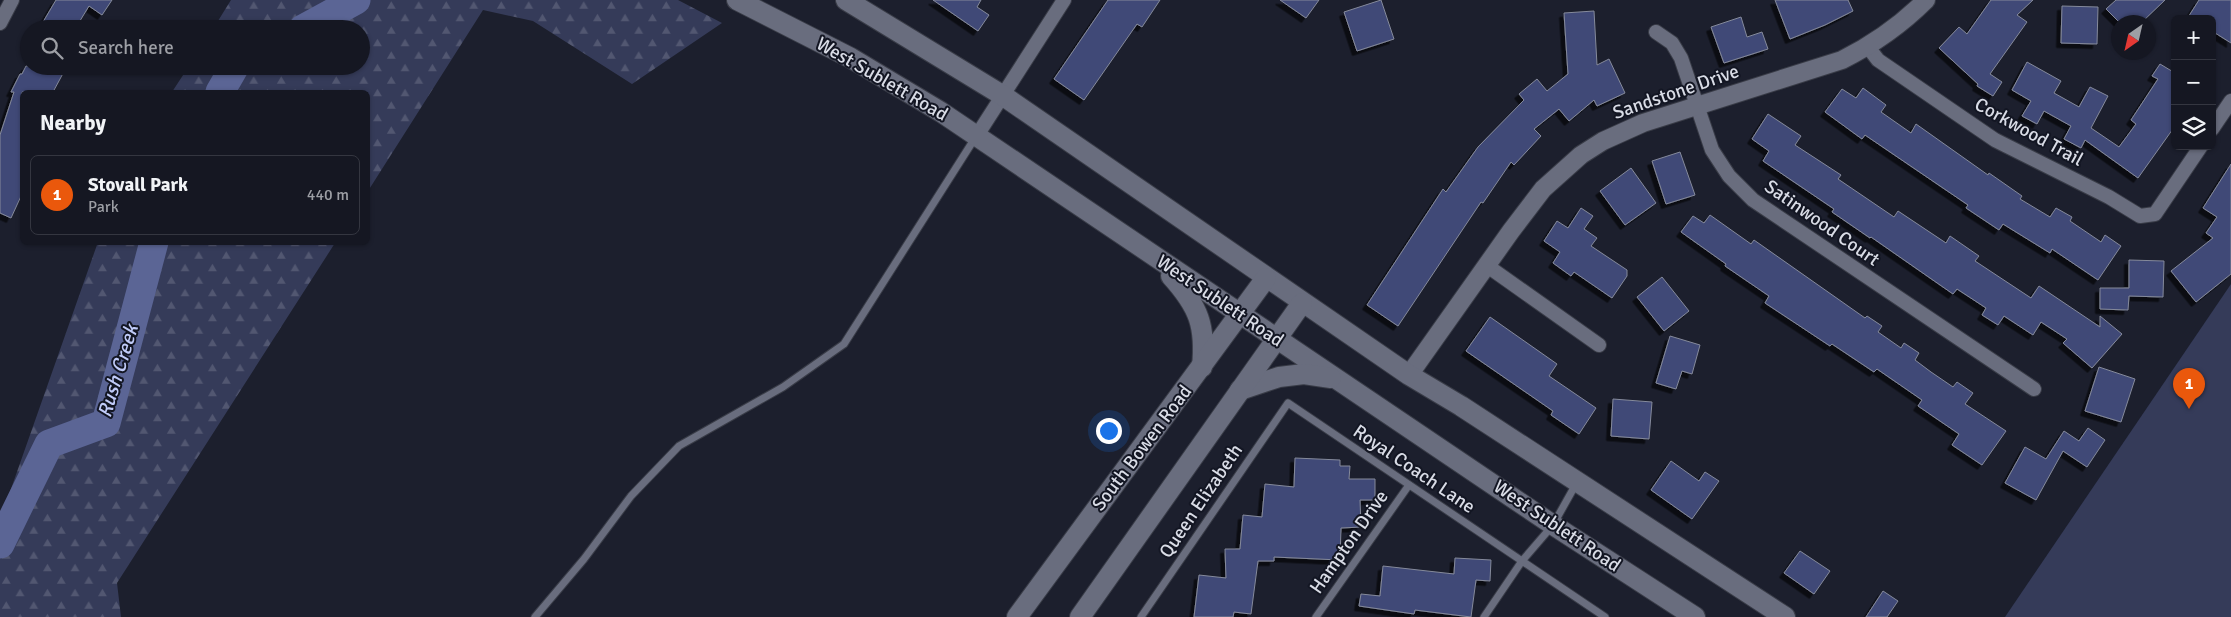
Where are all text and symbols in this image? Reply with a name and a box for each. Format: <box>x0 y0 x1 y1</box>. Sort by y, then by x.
north arrow <box>2111 15 2156 60</box>
map controls <box>2171 15 2216 150</box>
button: + <box>2171 15 2216 60</box>
search box <box>20 20 370 75</box>
street label: West Sublett Road <box>812 32 952 126</box>
icon: search <box>38 34 66 62</box>
text: Search here <box>78 36 174 60</box>
street label: Sandstone Drive <box>1610 59 1742 125</box>
button: − <box>2171 60 2216 105</box>
street label: Corkwood Trail <box>1970 92 2088 172</box>
button: layers <box>2171 105 2216 150</box>
text: Nearby <box>40 110 106 136</box>
text: Stovall Park <box>88 173 188 197</box>
street label: Satinwood Court <box>1760 174 1885 272</box>
text: 1 <box>53 185 61 205</box>
text: 440 m <box>307 185 349 205</box>
text: Park <box>88 197 119 217</box>
street label: West Sublett Road <box>1152 250 1288 352</box>
water label: Rush Creek <box>92 320 145 420</box>
pin: 1 <box>2173 368 2205 409</box>
street label: South Bowen Road <box>1087 380 1197 516</box>
your location <box>1096 418 1122 444</box>
street label: Royal Coach Lane <box>1348 419 1480 519</box>
street label: Queen Elizabeth <box>1154 439 1248 563</box>
street label: West Sublett Road <box>1489 475 1625 577</box>
street label: Hampton Drive <box>1304 486 1394 598</box>

